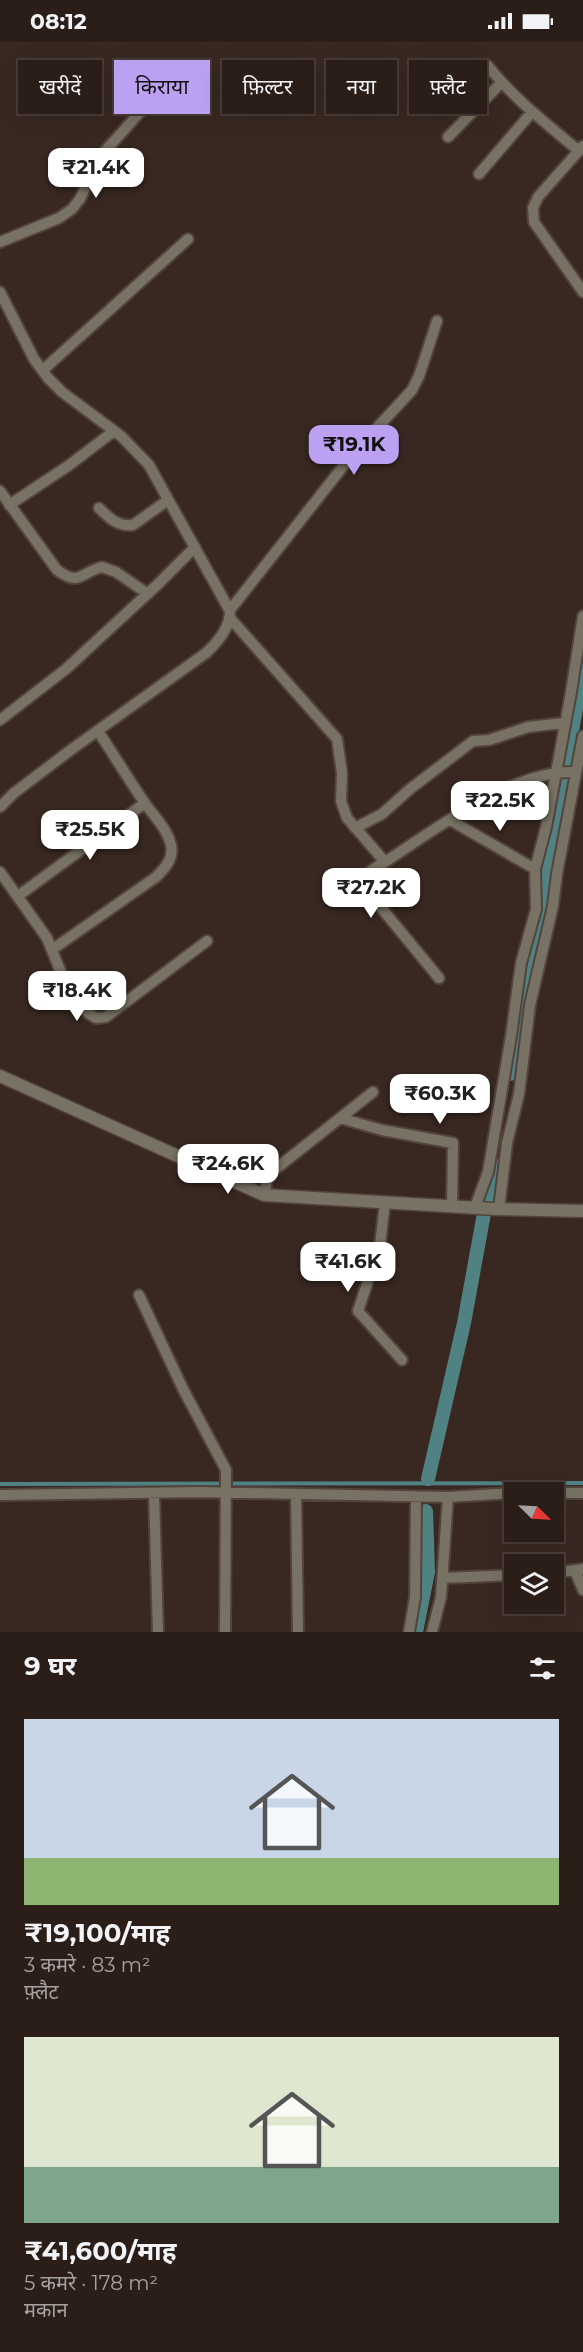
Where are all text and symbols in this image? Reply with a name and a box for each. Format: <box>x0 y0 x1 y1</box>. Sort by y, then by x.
text: 08:12 <box>30 8 87 35</box>
chip: खरीदें <box>18 60 102 114</box>
chip: किराया <box>114 60 210 114</box>
chip: फ़िल्टर <box>222 60 314 114</box>
chip: नया <box>326 60 397 114</box>
chip: फ़्लैट <box>409 60 487 114</box>
pin: ₹21.4K <box>47 148 145 199</box>
text: ₹21.4K <box>62 155 130 179</box>
pin: ₹19.1K <box>305 425 403 476</box>
text: ₹19.1K <box>323 432 385 456</box>
pin: ₹22.5K <box>451 781 549 832</box>
text: ₹22.5K <box>465 788 535 812</box>
pin: ₹25.5K <box>41 810 139 861</box>
text: ₹25.5K <box>55 817 125 841</box>
pin: ₹27.2K <box>322 868 420 919</box>
text: ₹27.2K <box>336 875 406 899</box>
pin: ₹18.4K <box>28 971 126 1022</box>
text: ₹18.4K <box>42 978 112 1002</box>
pin: ₹60.3K <box>391 1074 489 1125</box>
text: ₹60.3K <box>404 1081 476 1105</box>
pin: ₹24.6K <box>179 1144 277 1195</box>
text: ₹24.6K <box>192 1151 264 1175</box>
pin: ₹41.6K <box>299 1242 397 1293</box>
text: ₹41.6K <box>314 1249 382 1273</box>
north arrow <box>504 1482 564 1542</box>
map controls <box>504 1482 564 1614</box>
button: layers <box>504 1554 564 1614</box>
text: 9 घर <box>24 1650 76 1682</box>
icon: filters <box>526 1652 559 1685</box>
icon: home <box>238 1758 346 1866</box>
text: ₹19,100/माह <box>24 1917 170 1949</box>
text: 3 कमरे · 83 m² <box>24 1953 151 1977</box>
text: फ़्लैट <box>24 1980 59 2004</box>
icon: home <box>238 2076 346 2184</box>
text: ₹41,600/माह <box>24 2235 176 2267</box>
text: 5 कमरे · 178 m² <box>24 2271 158 2295</box>
text: मकान <box>24 2298 68 2322</box>

